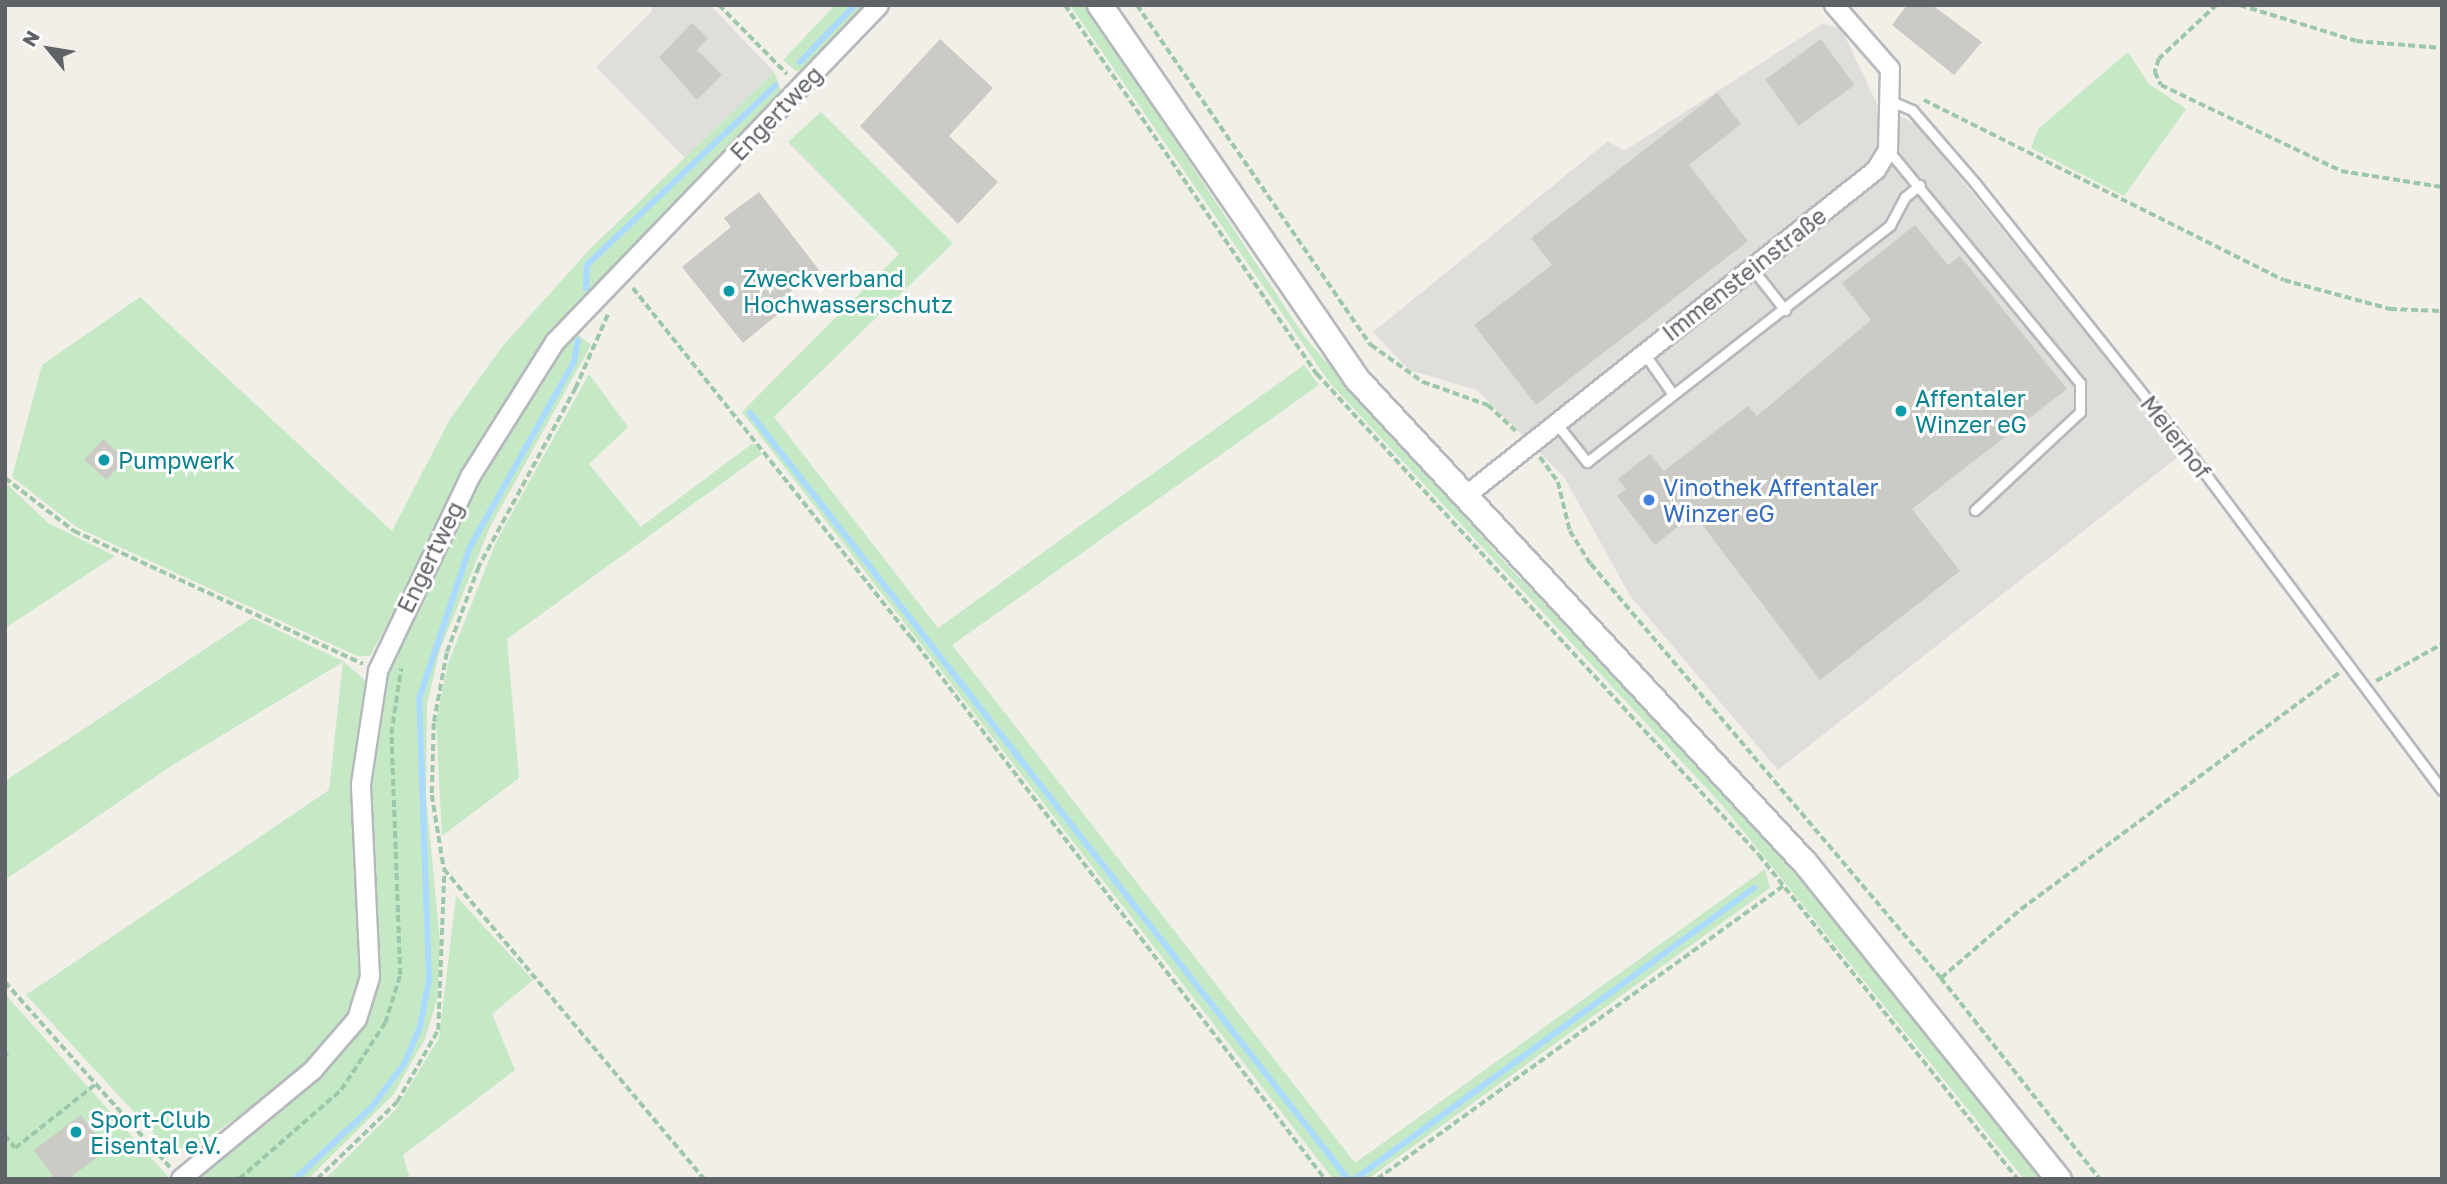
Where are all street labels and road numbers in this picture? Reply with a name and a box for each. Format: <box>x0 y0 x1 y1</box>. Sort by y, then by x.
street label: Engertweg <box>724 60 828 166</box>
street label: Immensteinstraße <box>1657 201 1831 347</box>
street label: Meierhof <box>2135 390 2217 484</box>
street label: Engertweg <box>391 497 469 617</box>

